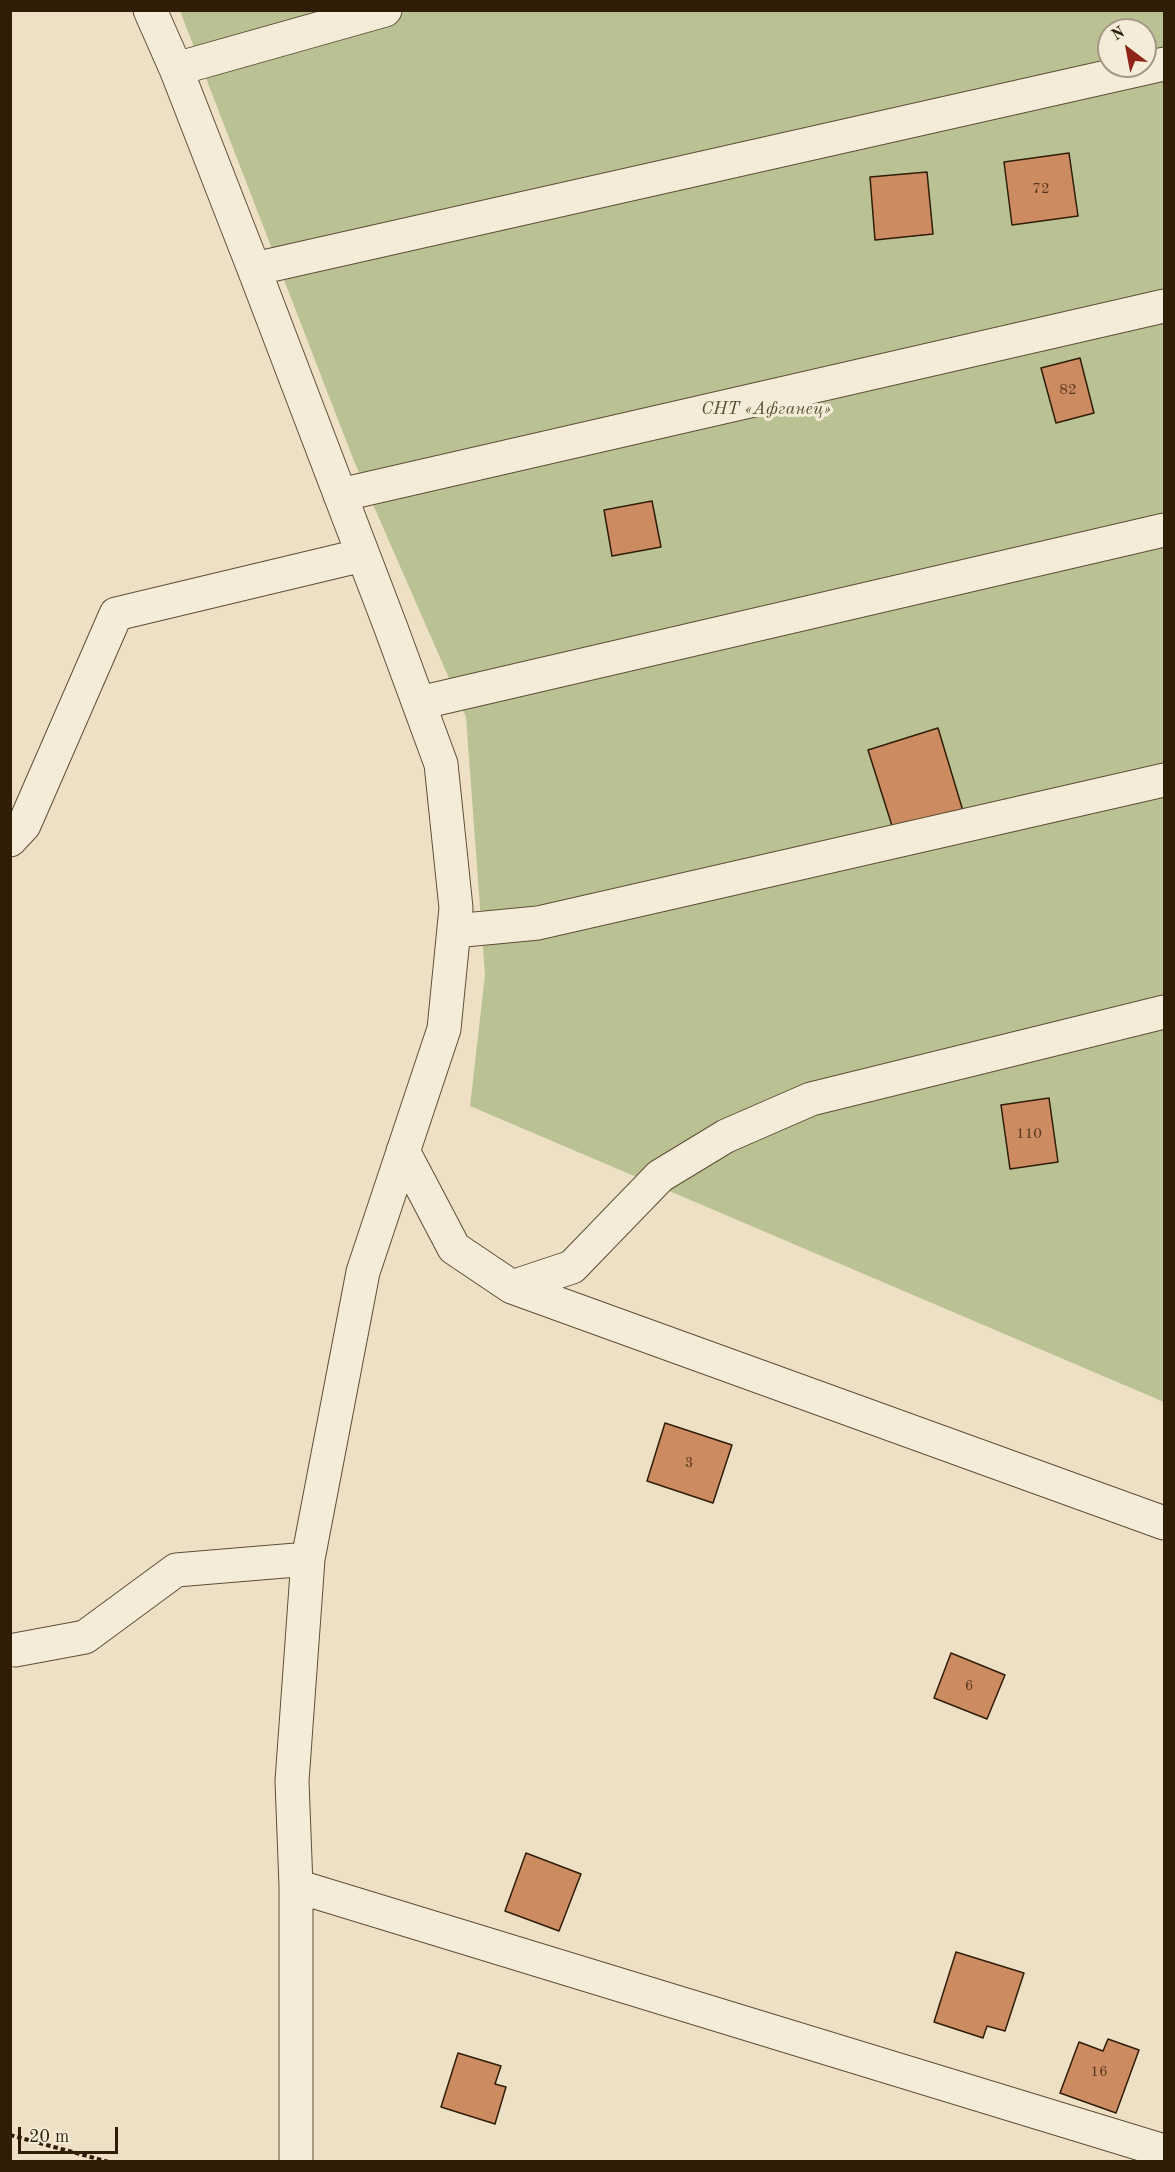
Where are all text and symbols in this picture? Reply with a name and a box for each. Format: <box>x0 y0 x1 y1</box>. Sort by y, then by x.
north arrow <box>1097 18 1157 78</box>
text: N <box>1109 24 1128 44</box>
house number: 72 <box>1032 180 1050 198</box>
house number: 82 <box>1059 381 1077 399</box>
park label: СНТ «Афганец» <box>701 398 831 420</box>
house number: 110 <box>1016 1125 1042 1143</box>
house number: 3 <box>685 1454 693 1472</box>
house number: 6 <box>965 1677 973 1695</box>
house number: 16 <box>1090 2063 1108 2081</box>
scale bar <box>21 2115 122 2153</box>
text: 20 m <box>29 2128 69 2146</box>

